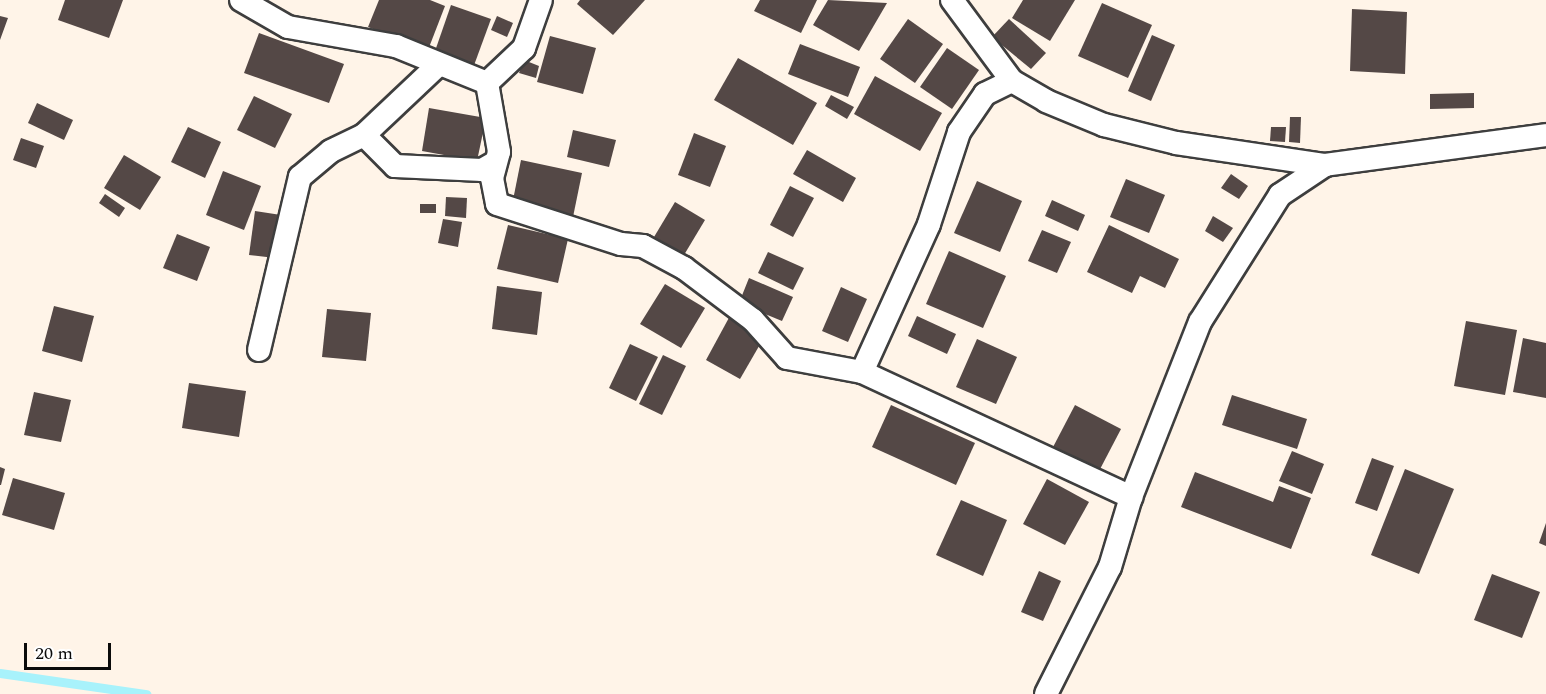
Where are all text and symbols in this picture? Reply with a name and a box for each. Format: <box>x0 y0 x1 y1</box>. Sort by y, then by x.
scale bar <box>27 631 114 669</box>
text: 20 m <box>35 640 73 667</box>

